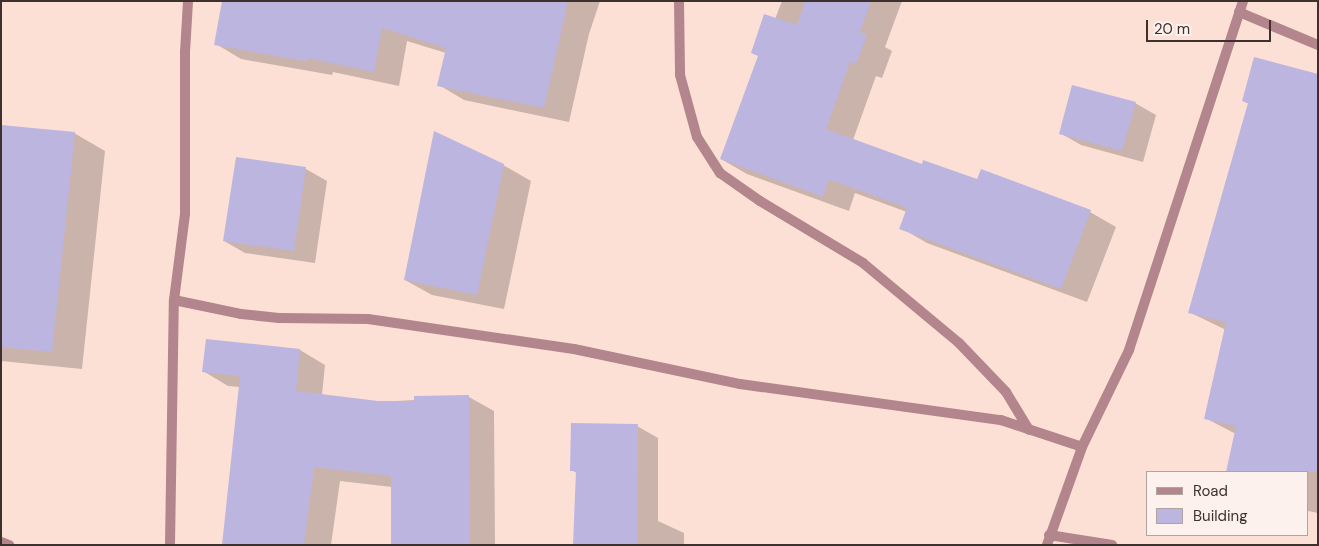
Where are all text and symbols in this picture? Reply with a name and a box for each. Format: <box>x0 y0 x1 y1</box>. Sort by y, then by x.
scale bar <box>1149 10 1274 42</box>
text: 20 m <box>1154 19 1190 39</box>
legend <box>1146 471 1309 536</box>
text: Road <box>1193 481 1228 501</box>
text: Building <box>1193 506 1248 526</box>

